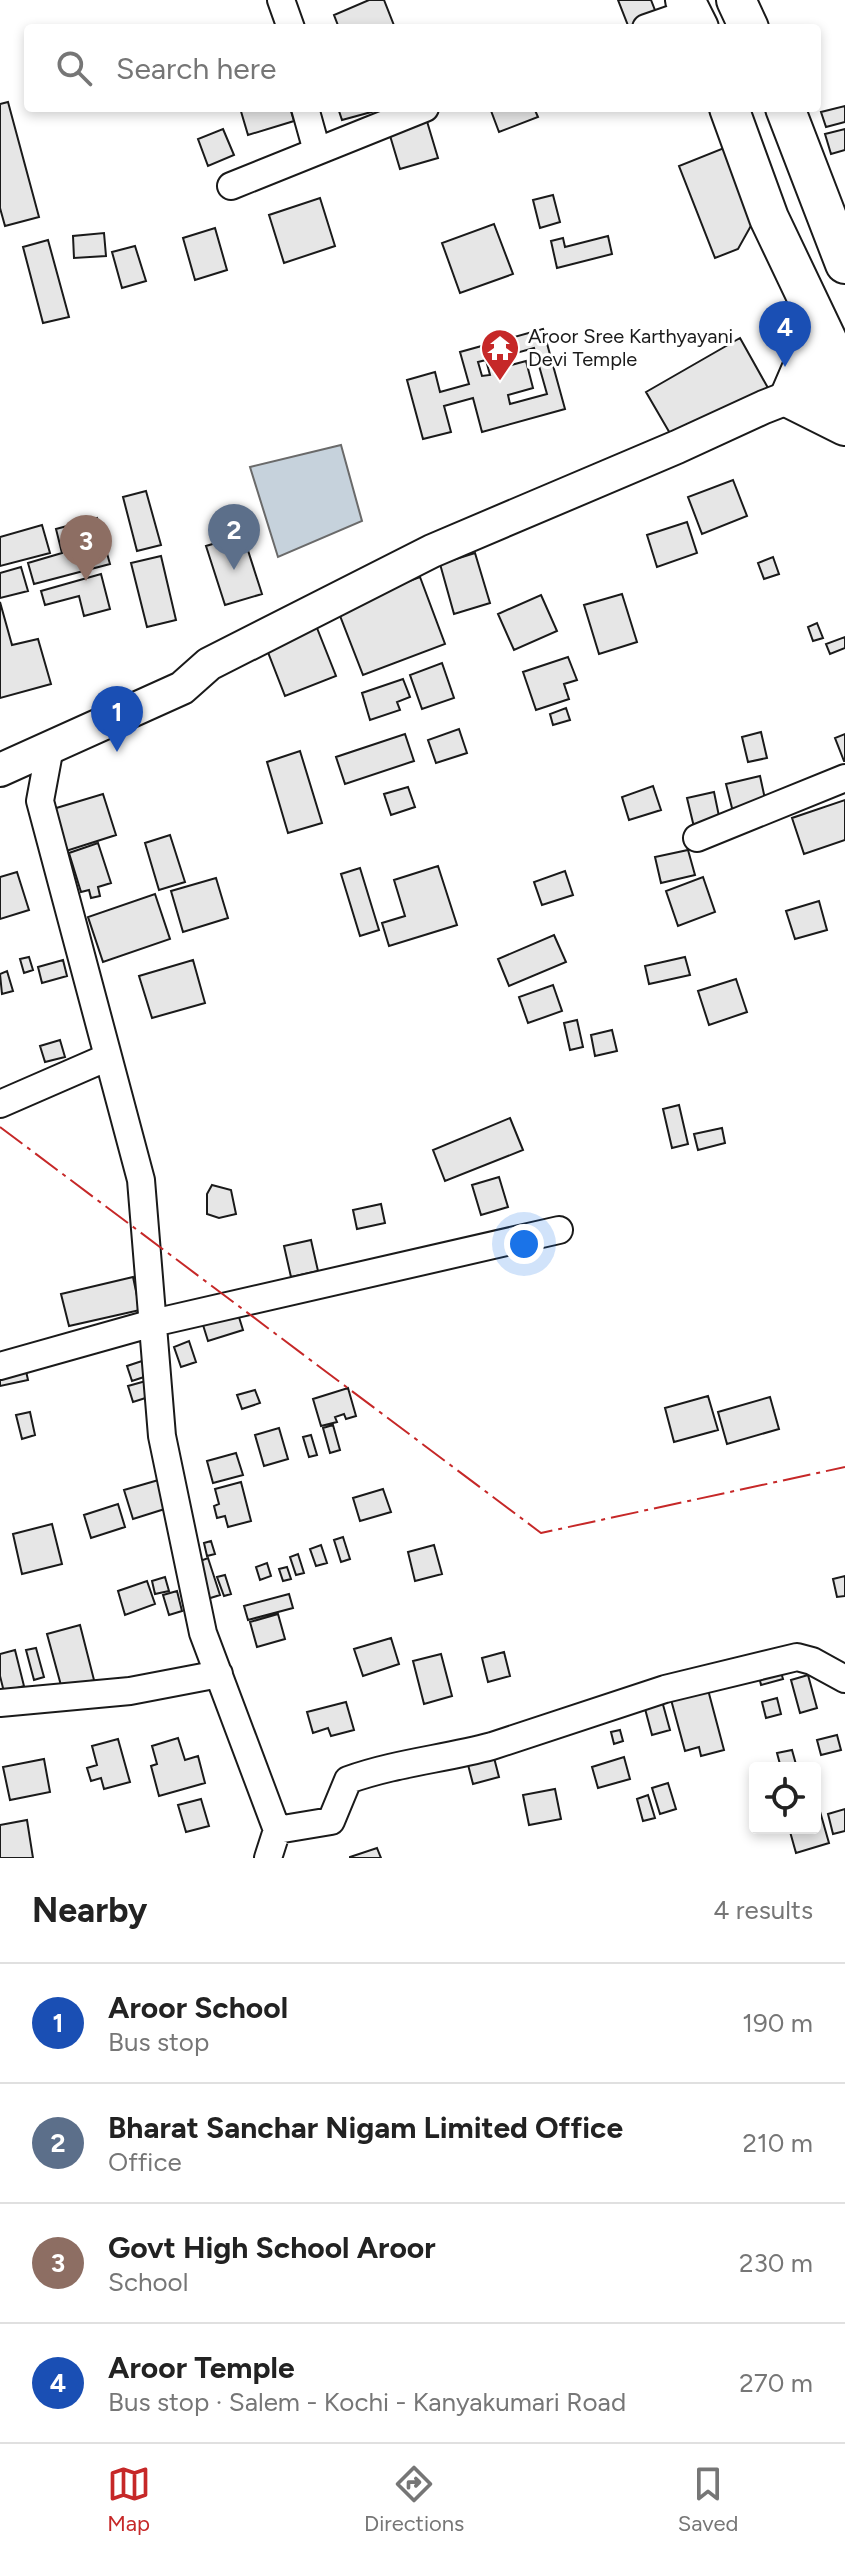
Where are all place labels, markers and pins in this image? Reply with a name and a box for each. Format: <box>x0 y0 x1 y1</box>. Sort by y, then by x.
pin: 4 <box>759 301 811 367</box>
place label: Aroor Sree Karthyayani Devi Temple <box>528 324 733 371</box>
temple icon: Aroor Sree Karthyayani Devi Temple <box>479 327 521 382</box>
pin: 2 <box>208 504 260 570</box>
pin: 3 <box>60 515 112 581</box>
pin: 1 <box>91 686 143 752</box>

